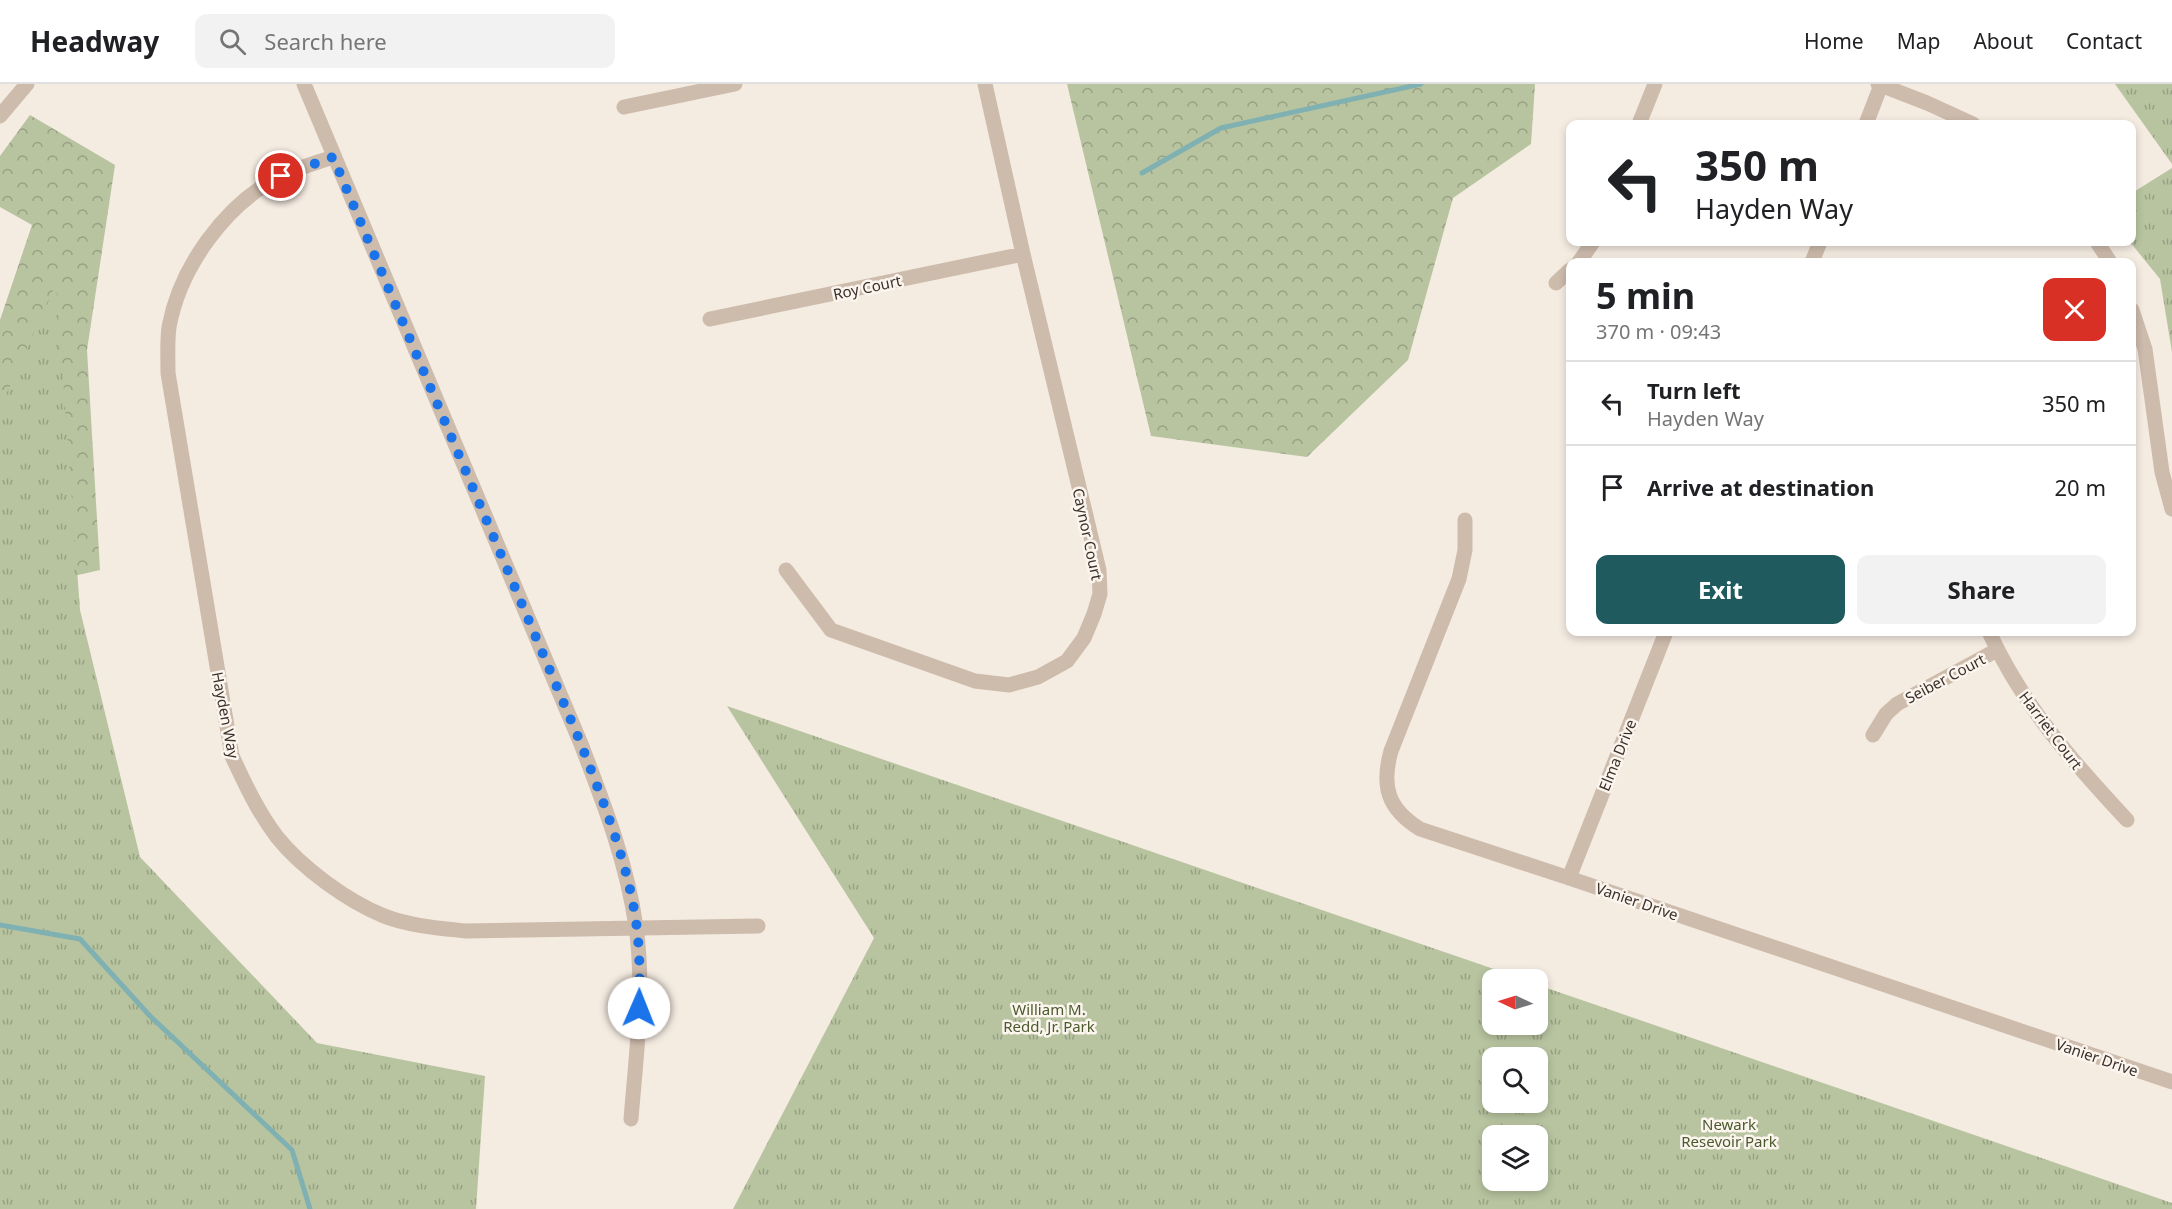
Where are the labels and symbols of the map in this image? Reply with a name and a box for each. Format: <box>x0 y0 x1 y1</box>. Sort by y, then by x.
pin <box>255 150 306 201</box>
street label: Roy Court <box>831 270 903 304</box>
street label: Caynor Court <box>1069 486 1108 582</box>
street label: Seiber Court <box>1902 648 1989 707</box>
street label: Hayden Way <box>208 670 244 760</box>
street label: Harriet Court <box>2015 687 2087 774</box>
street label: Elma Drive <box>1594 716 1640 794</box>
street label: Vanier Drive <box>1593 878 1681 924</box>
north arrow <box>1482 969 1548 1035</box>
position arrow <box>607 976 671 1040</box>
park label: William M. Redd, Jr. Park <box>1003 999 1095 1036</box>
street label: Vanier Drive <box>2053 1034 2141 1080</box>
park label: Newark Resevoir Park <box>1681 1114 1777 1151</box>

